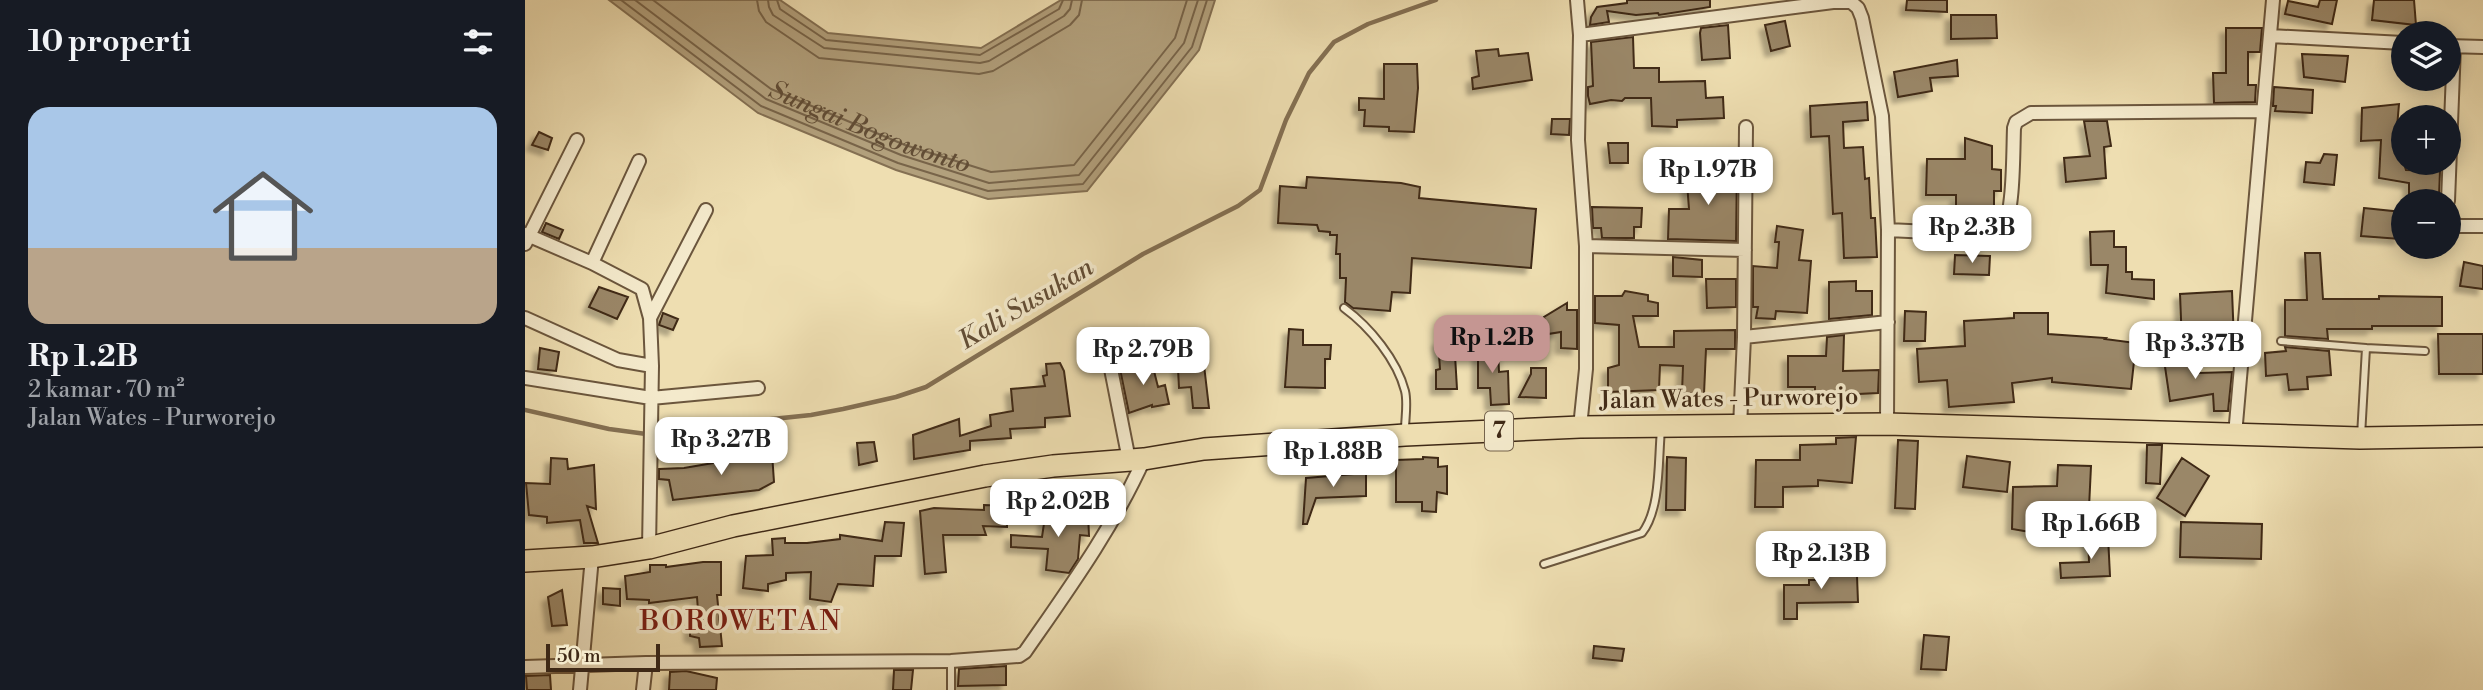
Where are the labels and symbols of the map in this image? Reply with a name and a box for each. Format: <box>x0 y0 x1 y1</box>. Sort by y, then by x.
water label: Sungai Bogowonto <box>764 74 974 181</box>
pin: Rp 1.97B <box>1636 148 1780 207</box>
pin: Rp 2.3B <box>1907 205 2037 265</box>
water label: Kali Susukan <box>953 251 1100 357</box>
pin: Rp 1.2B <box>1427 316 1557 375</box>
pin: Rp 3.37B <box>2123 322 2267 381</box>
pin: Rp 2.79B <box>1071 328 1215 387</box>
street label: Jalan Wates - Purworejo <box>1598 382 1859 416</box>
road number: 7 <box>1485 412 1513 450</box>
pin: Rp 3.27B <box>649 418 793 477</box>
pin: Rp 1.88B <box>1261 430 1405 489</box>
pin: Rp 2.02B <box>986 480 1130 539</box>
pin: Rp 1.66B <box>2019 502 2163 561</box>
pin: Rp 2.13B <box>1749 532 1893 591</box>
district label: BOROWETAN <box>639 604 842 639</box>
scale bar <box>546 641 660 673</box>

